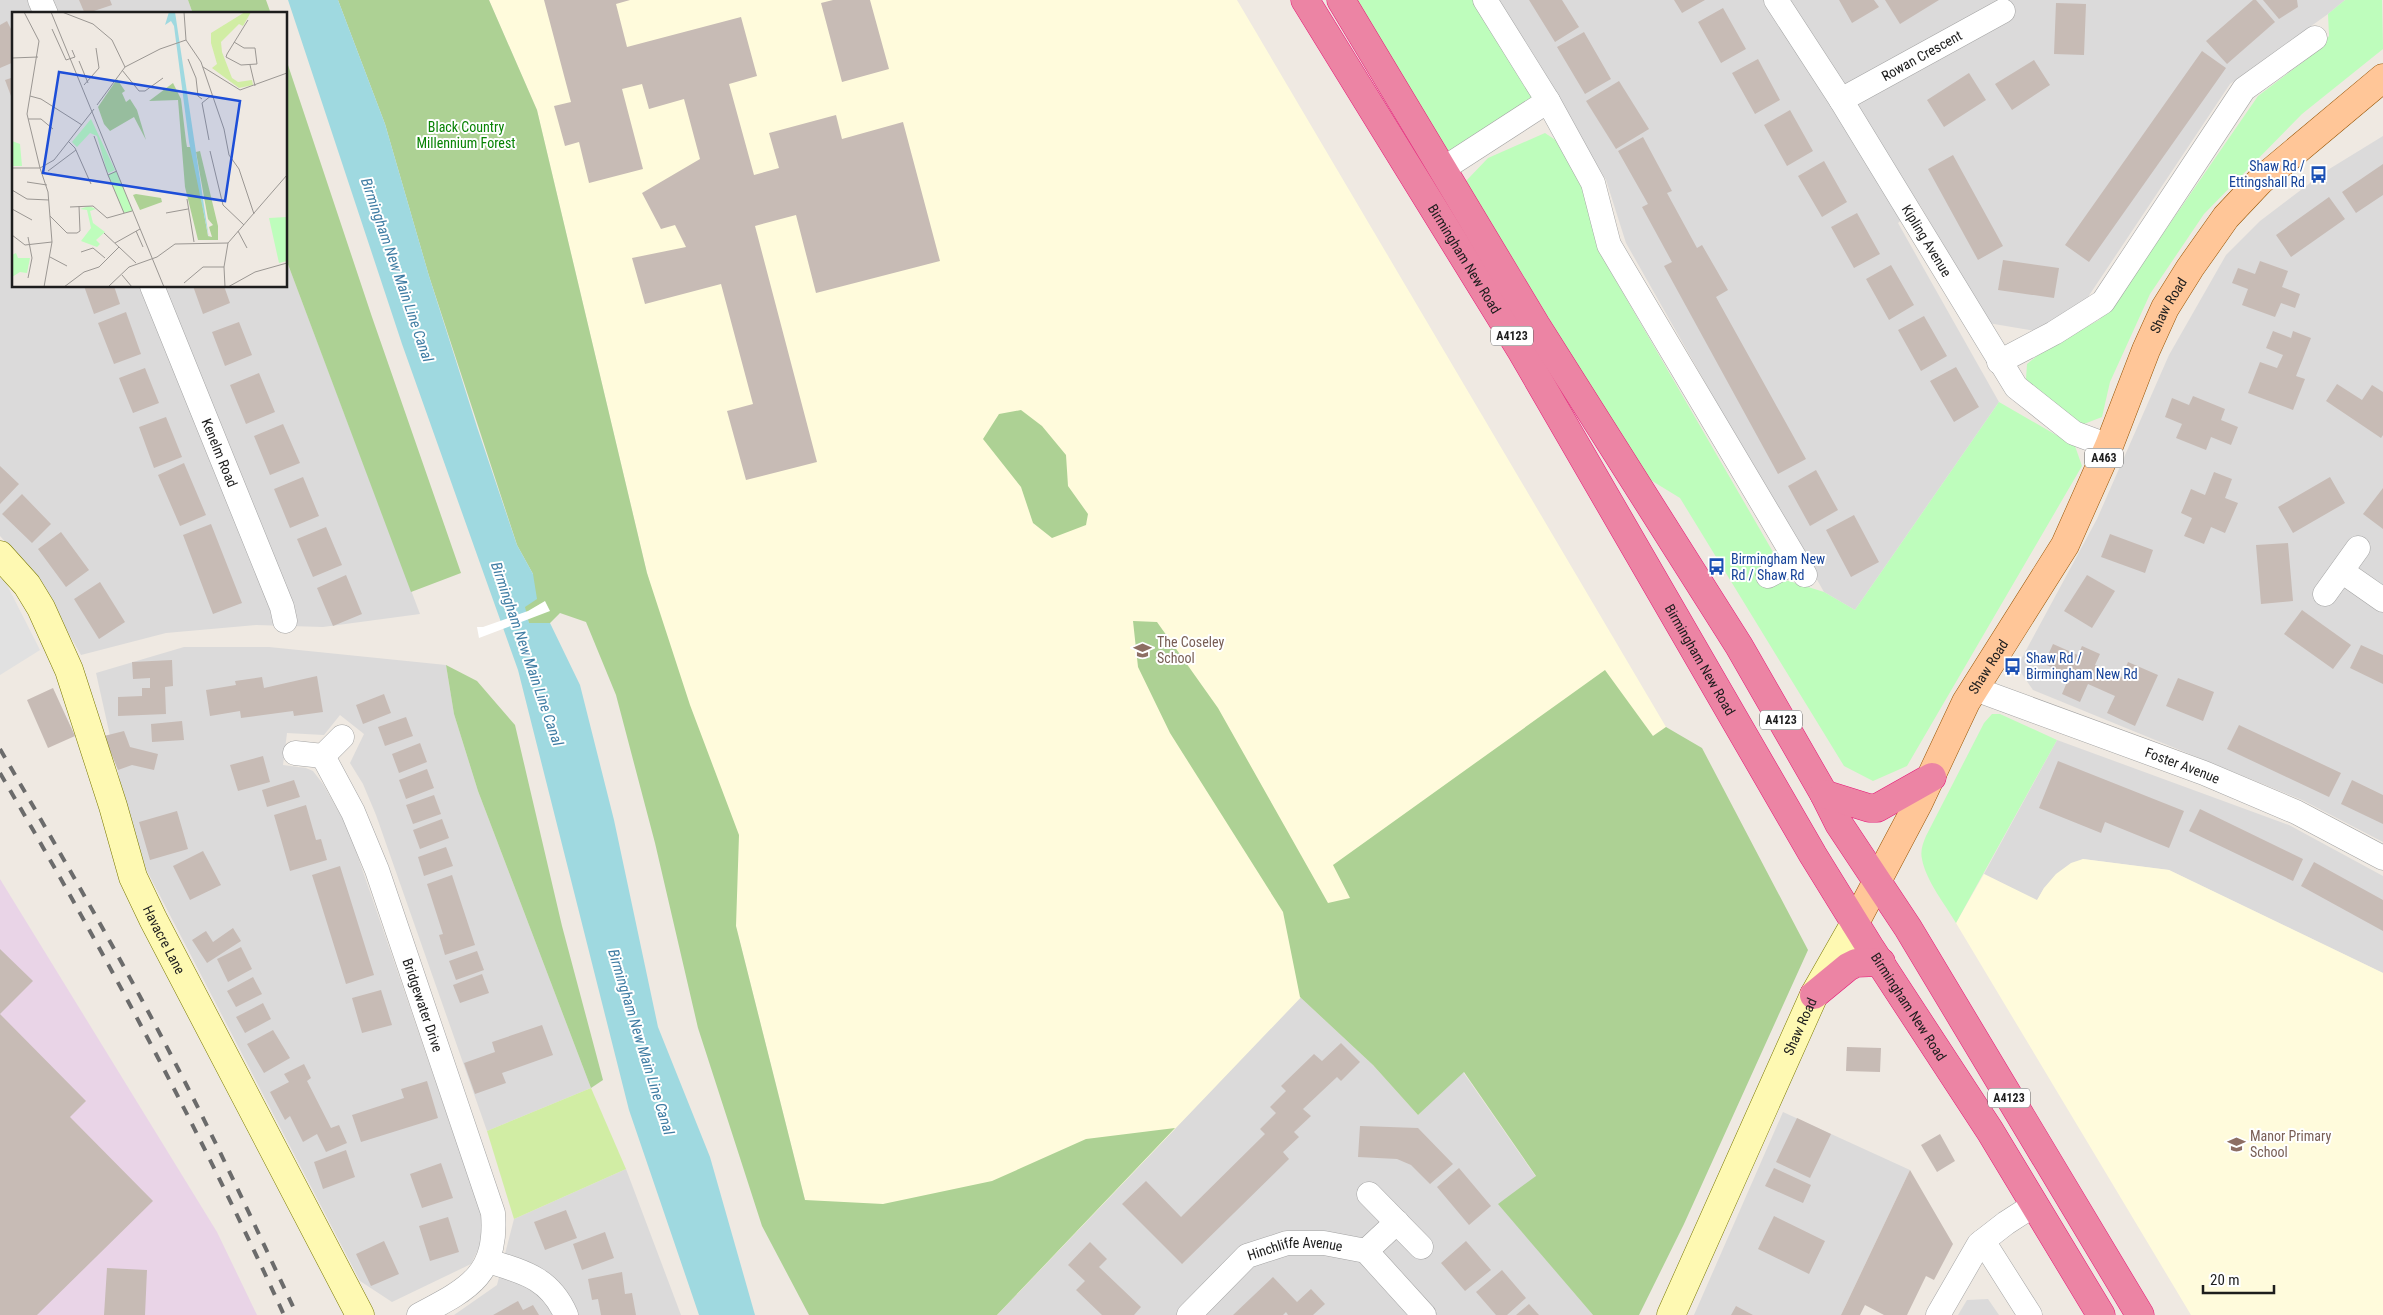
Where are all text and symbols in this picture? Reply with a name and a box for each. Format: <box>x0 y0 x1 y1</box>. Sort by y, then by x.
inset map <box>12 12 288 288</box>
street label: Rowan Crescent <box>1879 27 1965 84</box>
park label: Black Country Millennium Forest <box>417 119 515 151</box>
place label: Shaw Rd / Ettingshall Rd <box>2229 158 2305 190</box>
bus stop icon: Shaw Rd / Ettingshall Rd <box>2309 164 2329 184</box>
water label: Birmingham New Main Line Canal <box>357 176 437 365</box>
street label: Birmingham New Road <box>1425 201 1504 316</box>
street label: Kipling Avenue <box>1899 202 1955 280</box>
street label: Shaw Road <box>2147 275 2190 336</box>
road number: A4123 <box>1491 326 1533 346</box>
street label: Kenelm Road <box>199 416 241 489</box>
road number: A463 <box>2085 448 2123 468</box>
place label: Birmingham New Rd / Shaw Rd <box>1731 551 1825 583</box>
bus stop icon: Birmingham New Rd / Shaw Rd <box>1707 557 1727 577</box>
water label: Birmingham New Main Line Canal <box>487 560 567 749</box>
street label: Birmingham New Road <box>1662 601 1738 718</box>
place label: The Coseley School <box>1157 634 1224 666</box>
street label: Shaw Road <box>1965 637 2011 697</box>
school or university icon: The Coseley School <box>1133 640 1153 660</box>
place label: Shaw Rd / Birmingham New Rd <box>2026 650 2138 682</box>
bus stop icon: Shaw Rd / Birmingham New Rd <box>2002 656 2022 676</box>
road number: A4123 <box>1760 710 1802 730</box>
street label: Foster Avenue <box>2143 744 2223 787</box>
street label: Havacre Lane <box>140 903 189 977</box>
water label: Birmingham New Main Line Canal <box>604 947 678 1138</box>
street label: Birmingham New Road <box>1868 950 1950 1064</box>
street label: Bridgewater Drive <box>400 956 446 1054</box>
street label: Shaw Road <box>1780 995 1820 1058</box>
road number: A4123 <box>1988 1088 2030 1108</box>
place label: Manor Primary School <box>2250 1128 2331 1160</box>
school or university icon: Manor Primary School <box>2226 1134 2246 1154</box>
street label: Hinchliffe Avenue <box>1245 1235 1344 1263</box>
scale bar <box>2203 1262 2274 1294</box>
text: 20 m <box>2210 1271 2240 1289</box>

